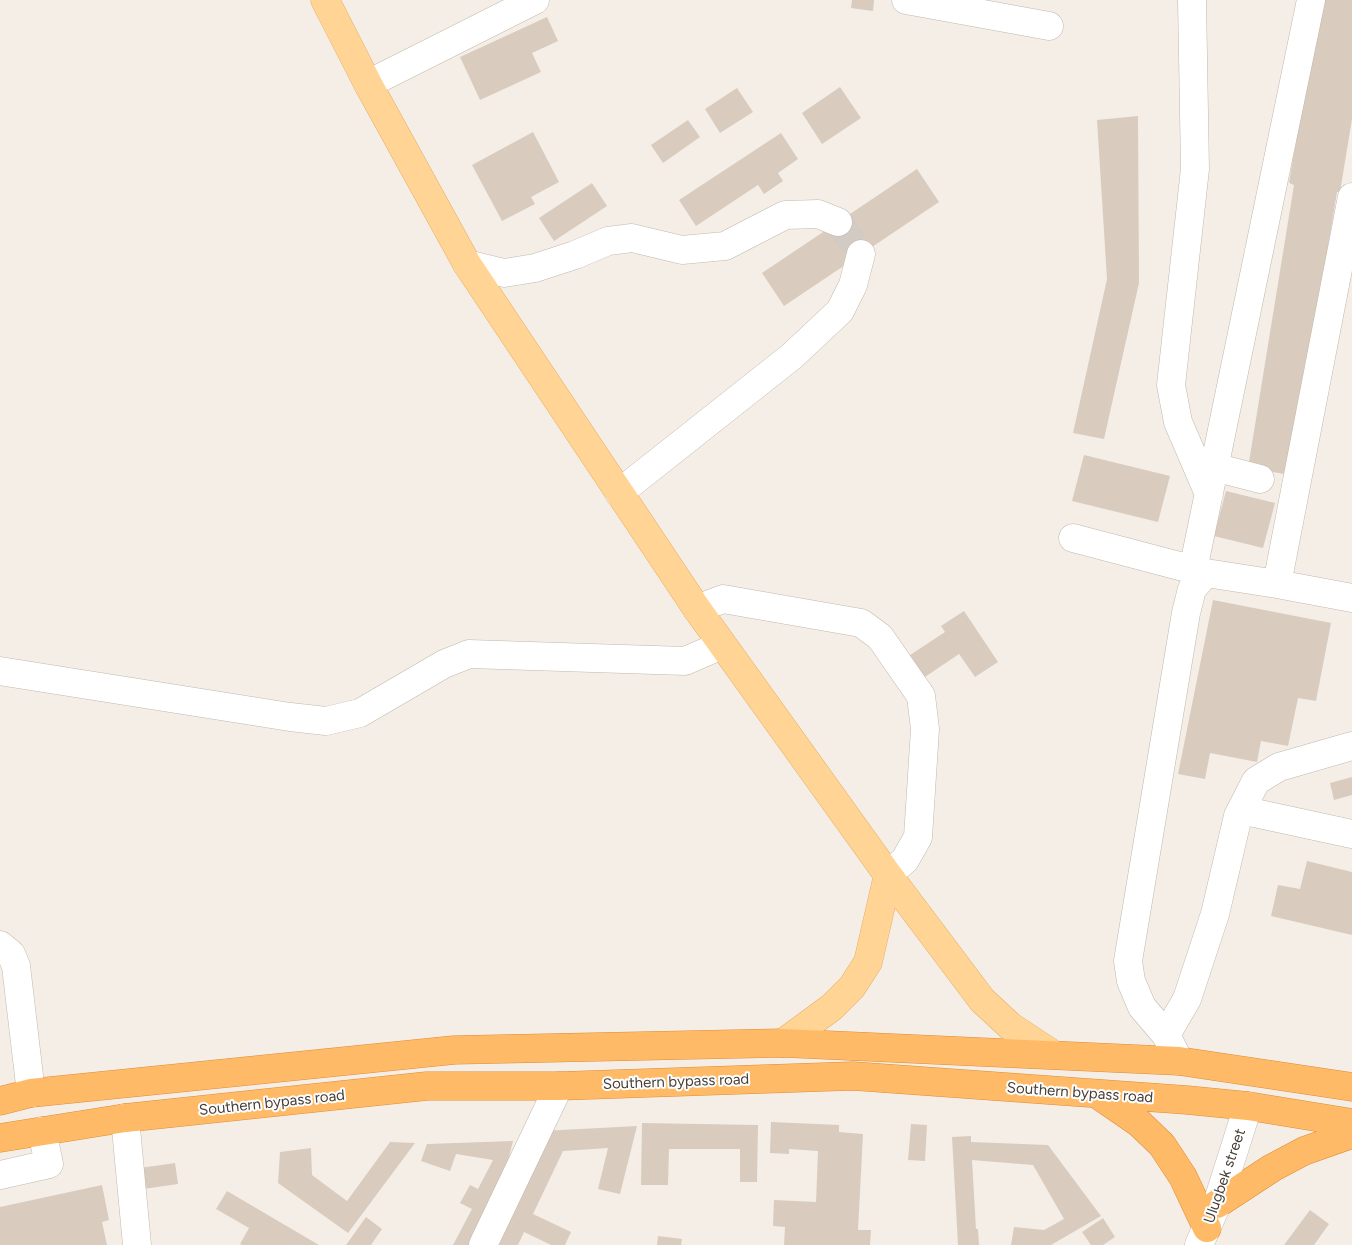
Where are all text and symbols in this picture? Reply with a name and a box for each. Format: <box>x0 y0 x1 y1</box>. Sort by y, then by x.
street label: Southern bypass road <box>602 1070 750 1094</box>
street label: Southern bypass road <box>1006 1079 1154 1107</box>
street label: Southern bypass road <box>198 1086 346 1120</box>
street label: Ulugbek street <box>1200 1126 1250 1226</box>

